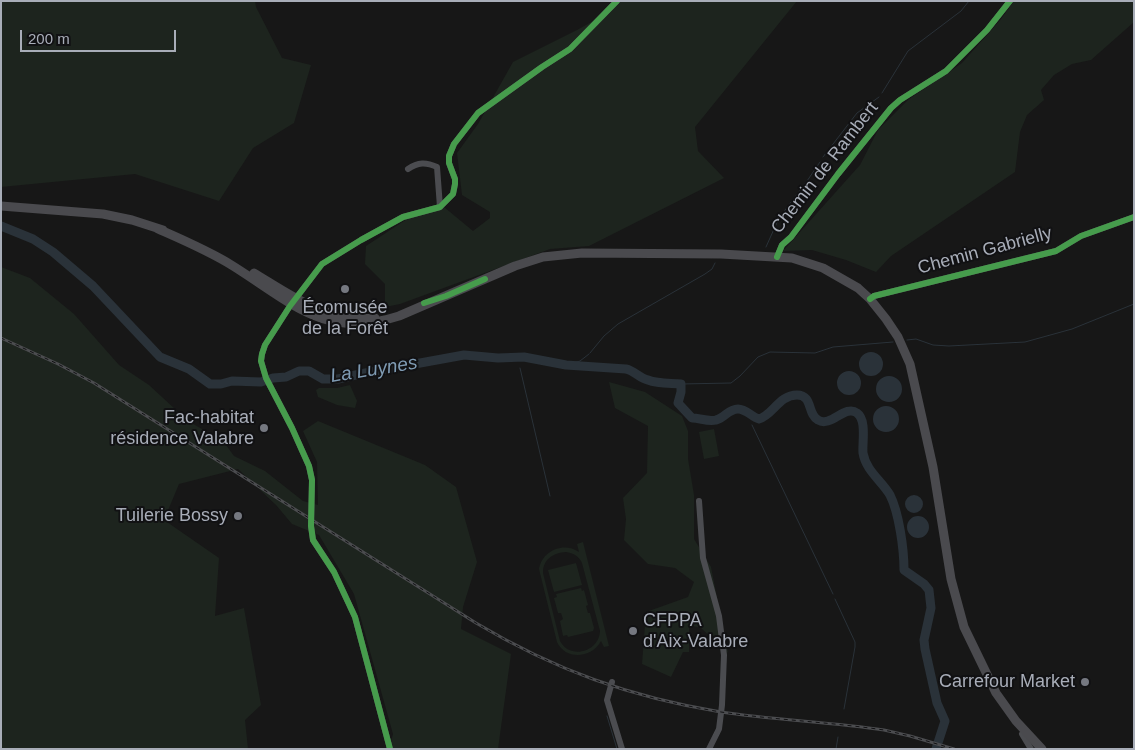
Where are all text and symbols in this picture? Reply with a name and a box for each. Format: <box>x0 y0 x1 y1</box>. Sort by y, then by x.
scale bar <box>22 20 179 52</box>
text: 200 m <box>28 30 70 47</box>
street label: Chemin de Rambert <box>767 98 883 238</box>
street label: Chemin Gabrielly <box>916 223 1054 279</box>
marker: Écomusée de la Forêt <box>339 283 351 295</box>
place label: Écomusée de la Forêt <box>302 297 388 340</box>
water label: La Luynes <box>329 352 419 388</box>
place label: Fac-habitat résidence Valabre <box>110 407 254 449</box>
marker: Fac-habitat résidence Valabre <box>258 422 270 434</box>
place label: Tuilerie Bossy <box>116 505 228 527</box>
marker: Tuilerie Bossy <box>232 510 244 522</box>
place label: CFPPA d'Aix-Valabre <box>643 610 748 652</box>
marker: CFPPA d'Aix-Valabre <box>627 625 639 637</box>
place label: Carrefour Market <box>939 671 1075 693</box>
marker: Carrefour Market <box>1079 676 1091 688</box>

